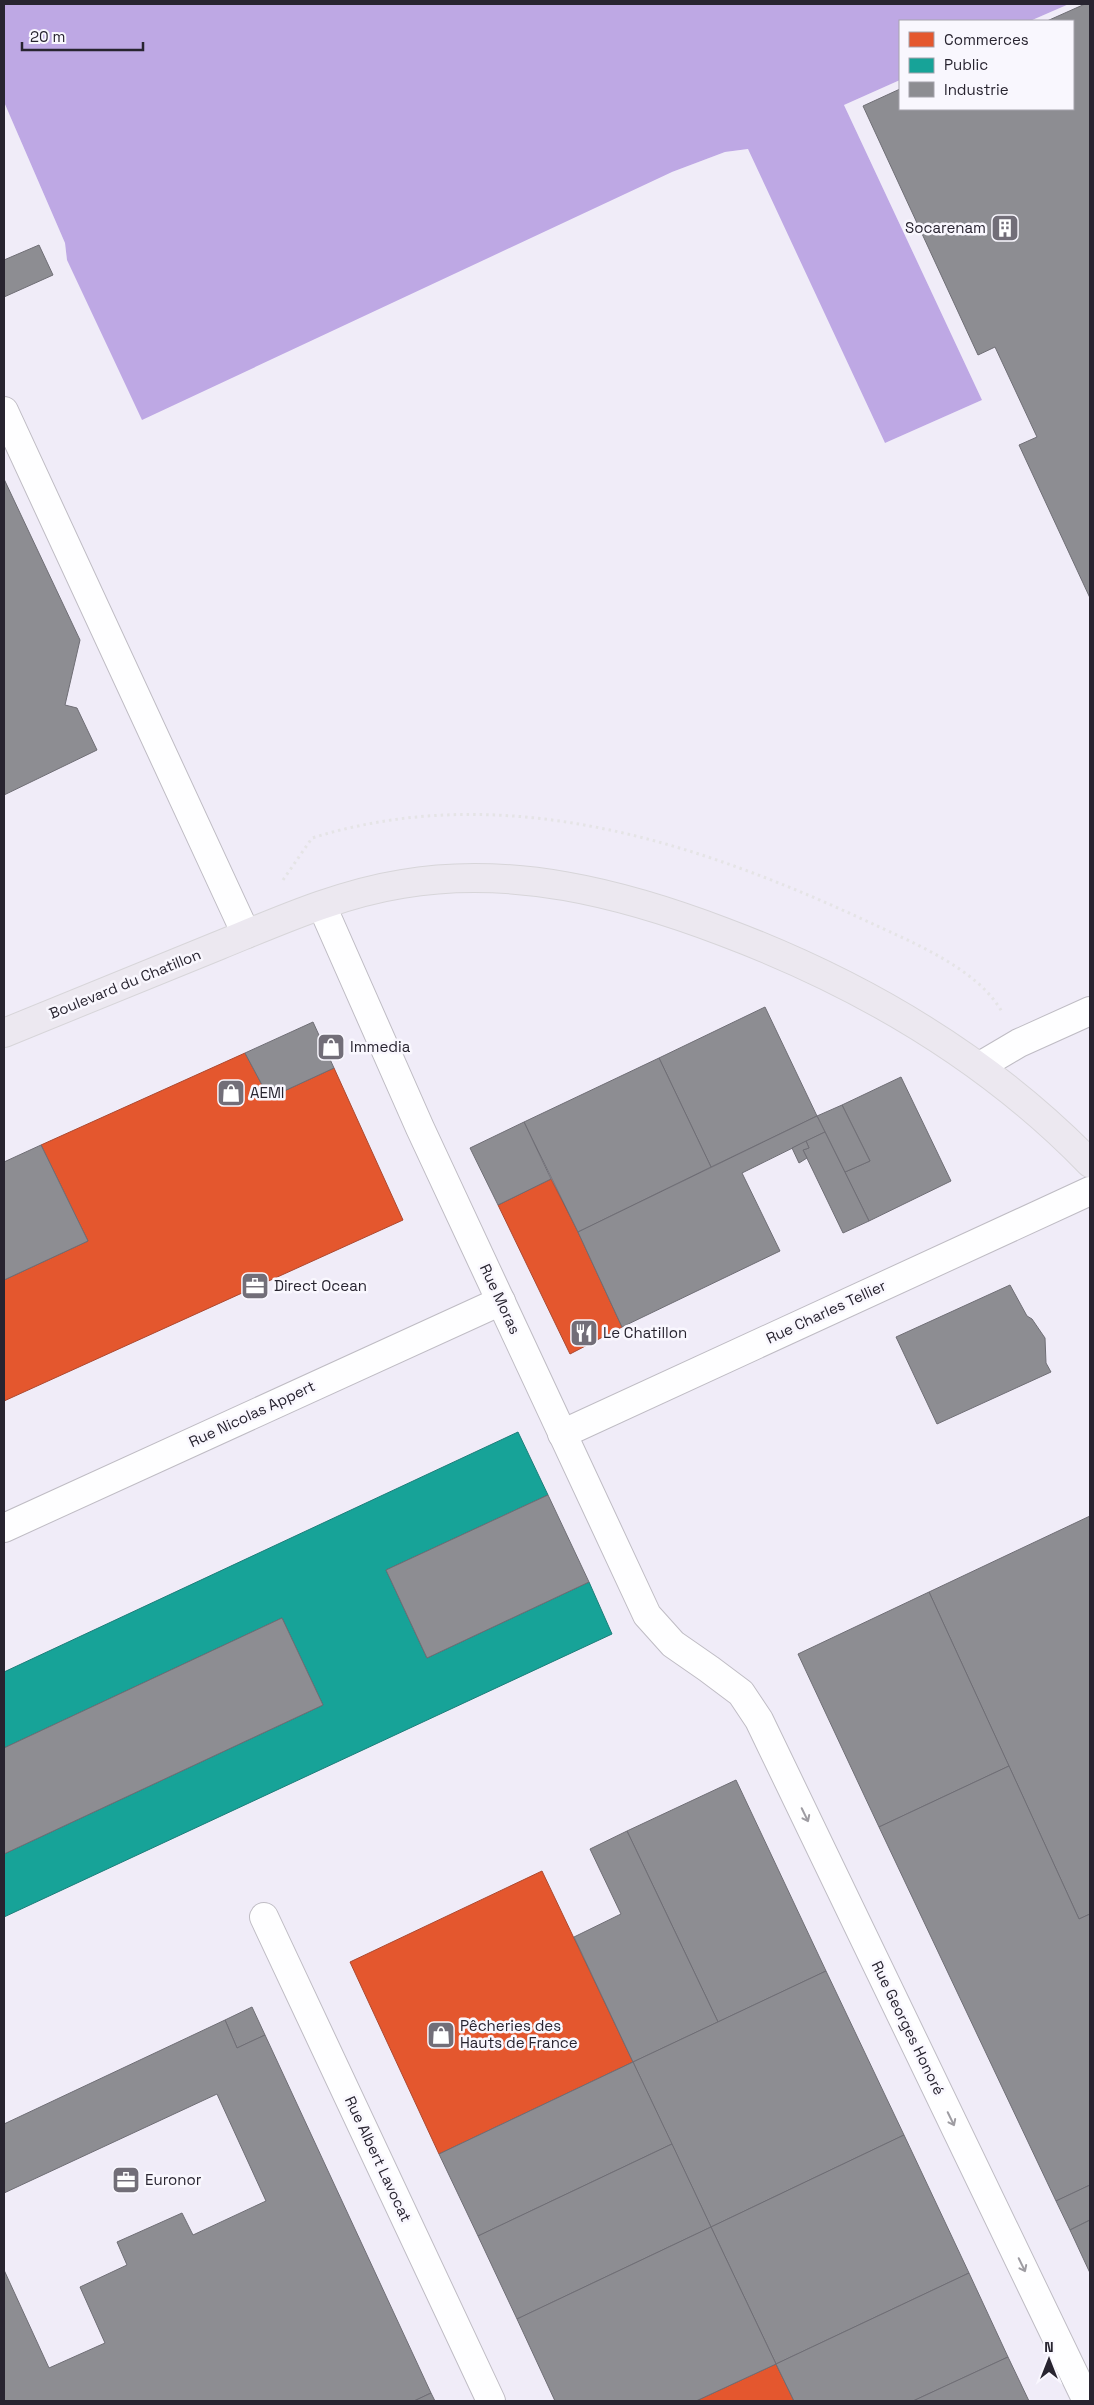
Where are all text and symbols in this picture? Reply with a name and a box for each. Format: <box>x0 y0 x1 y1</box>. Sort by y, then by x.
scale bar <box>22 20 144 52</box>
legend <box>899 20 1074 110</box>
text: 20 m <box>30 27 65 46</box>
text: Commerces <box>944 30 1029 49</box>
text: Public <box>944 55 988 74</box>
text: Industrie <box>944 80 1009 99</box>
building icon: Socarenam <box>990 213 1020 243</box>
place label: Socarenam <box>905 218 986 237</box>
street label: Boulevard du Chatillon <box>46 944 204 1023</box>
shop icon: Immedia <box>316 1032 346 1062</box>
place label: Immedia <box>350 1037 411 1056</box>
shop icon: AEMI <box>216 1078 246 1108</box>
place label: AEMI <box>250 1083 285 1102</box>
street label: Rue Moras <box>476 1261 525 1337</box>
office icon: Direct Ocean <box>240 1271 270 1301</box>
street label: Rue Charles Tellier <box>763 1275 889 1348</box>
place label: Direct Ocean <box>274 1276 367 1295</box>
restaurant icon: Le Chatillon <box>569 1318 599 1348</box>
place label: Le Chatillon <box>603 1323 687 1342</box>
street label: Rue Nicolas Appert <box>186 1376 318 1451</box>
one-way arrow <box>801 1807 810 1822</box>
street label: Rue Georges Honoré <box>868 1958 949 2098</box>
place label: Pêcheries des Hauts de France <box>460 2016 578 2052</box>
shop icon: Pêcheries des Hauts de France <box>426 2020 456 2050</box>
street label: Rue Albert Lavocat <box>341 2093 416 2225</box>
one-way arrow <box>947 2111 957 2126</box>
office icon: Euronor <box>111 2165 141 2195</box>
place label: Euronor <box>145 2170 202 2189</box>
one-way arrow <box>1018 2257 1027 2272</box>
north arrow <box>1024 2335 1074 2385</box>
text: N <box>1044 2338 1054 2356</box>

